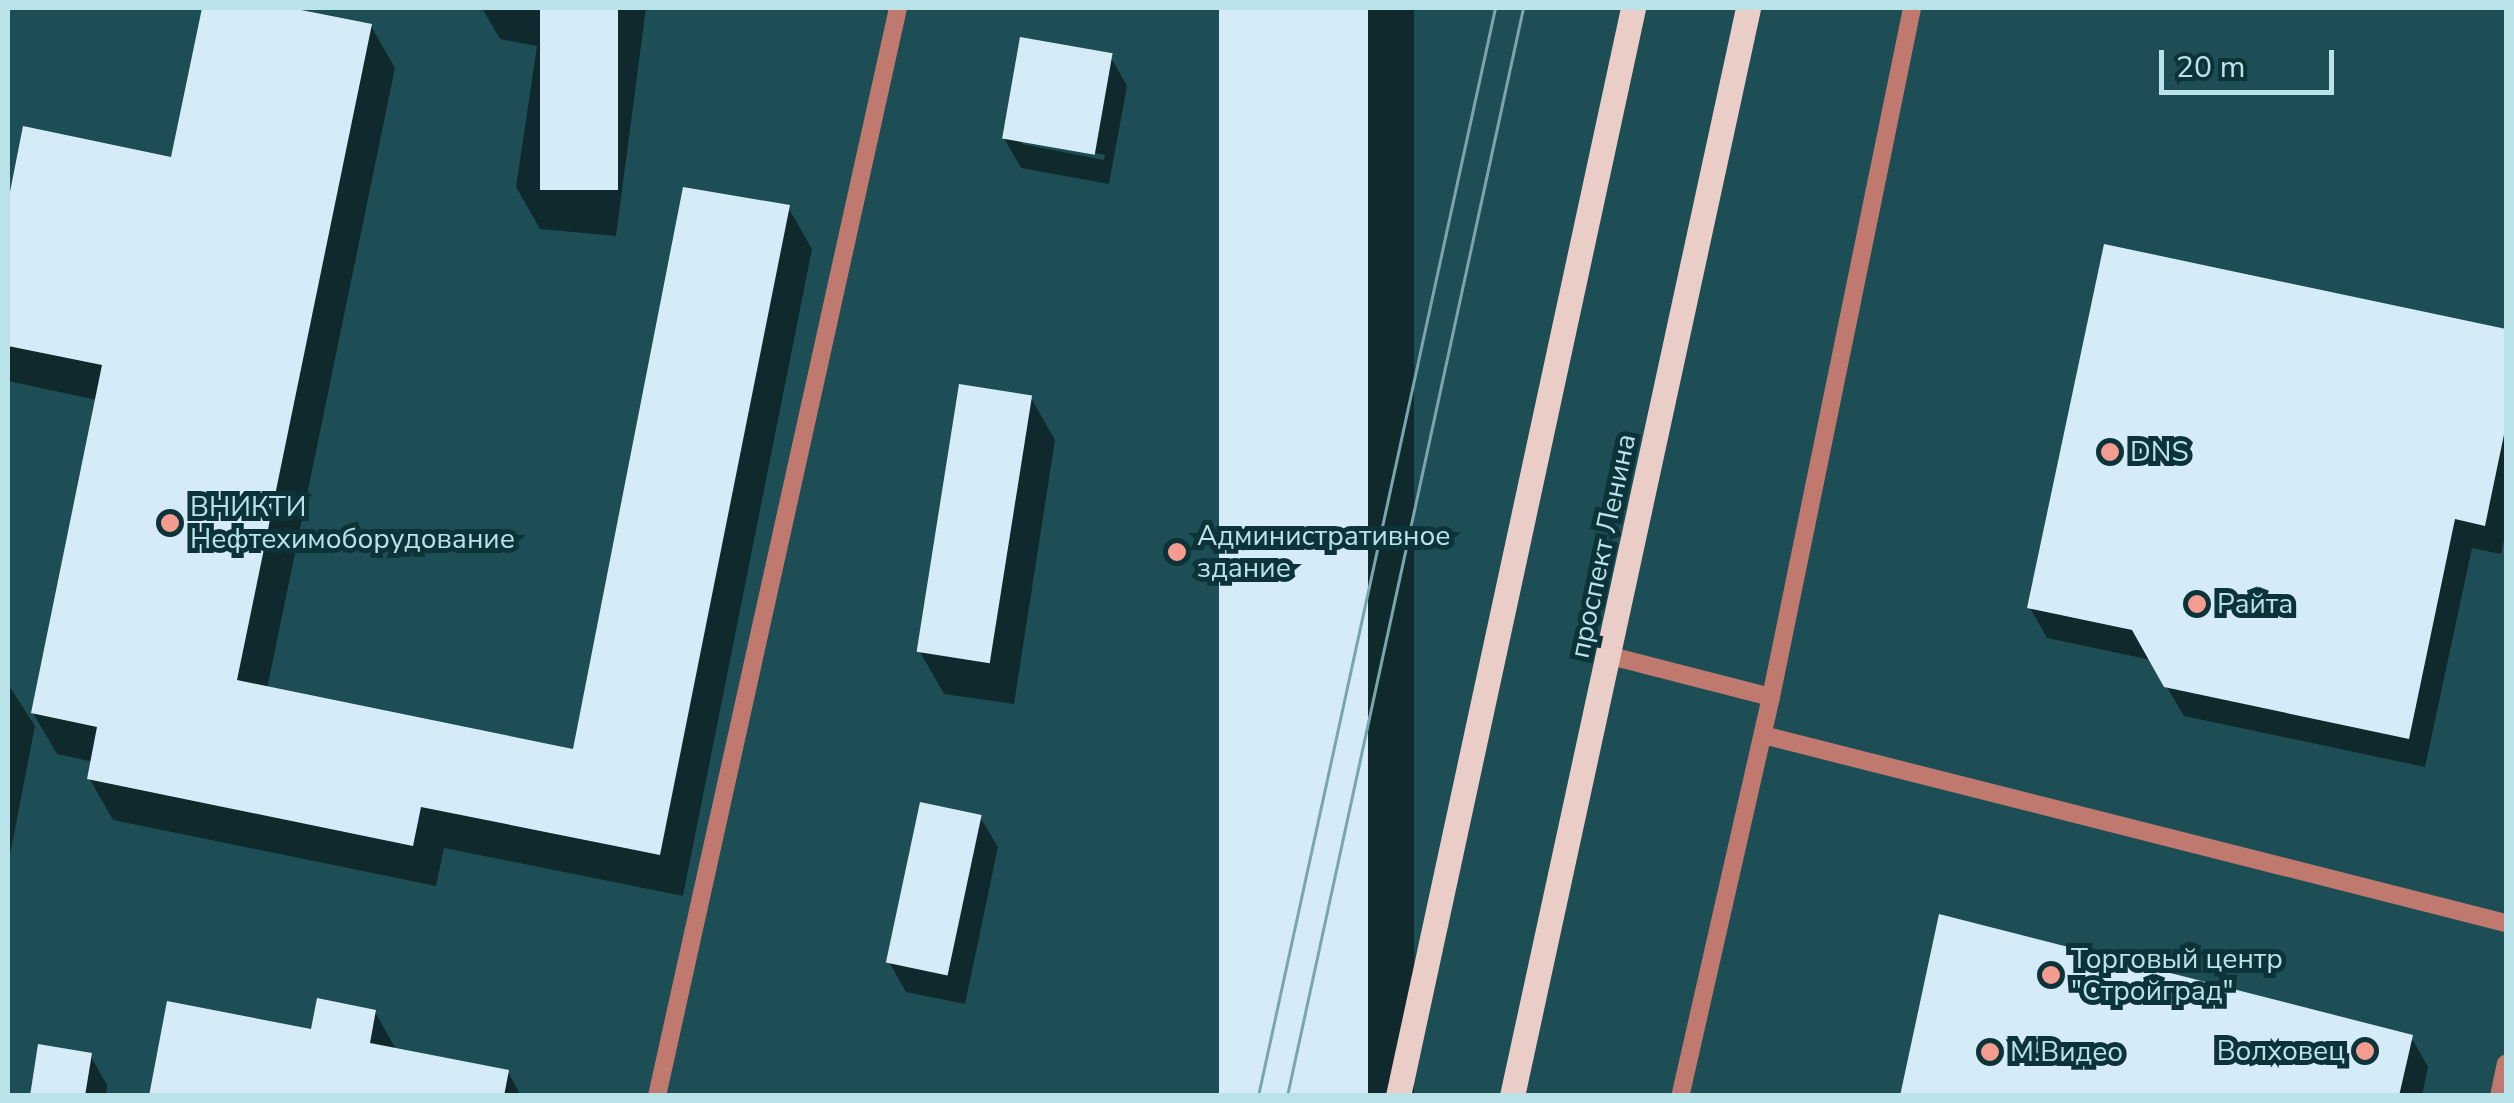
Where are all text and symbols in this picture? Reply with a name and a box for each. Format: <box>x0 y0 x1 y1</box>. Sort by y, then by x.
scale bar <box>2164 30 2339 92</box>
text: 20 m <box>2176 47 2245 88</box>
street label: проспект Ленина <box>1563 431 1643 661</box>
place label: DNS <box>2130 435 2189 469</box>
marker: DNS <box>2099 441 2121 463</box>
place label: ВНИКТИ Нефтехимоборудование <box>190 490 515 556</box>
marker: ВНИКТИ Нефтехимоборудование <box>159 512 181 534</box>
place label: Административное здание <box>1197 519 1451 585</box>
marker: Административное здание <box>1166 541 1188 563</box>
place label: Райта <box>2217 587 2293 621</box>
marker: Райта <box>2186 593 2208 615</box>
place label: Торговый центр "Стройград" <box>2071 942 2283 1008</box>
marker: Торговый центр "Стройград" <box>2040 964 2062 986</box>
place label: Волховец <box>2217 1034 2345 1068</box>
place label: М.Видео <box>2010 1035 2123 1069</box>
marker: Волховец <box>2354 1040 2376 1062</box>
marker: М.Видео <box>1979 1041 2001 1063</box>

